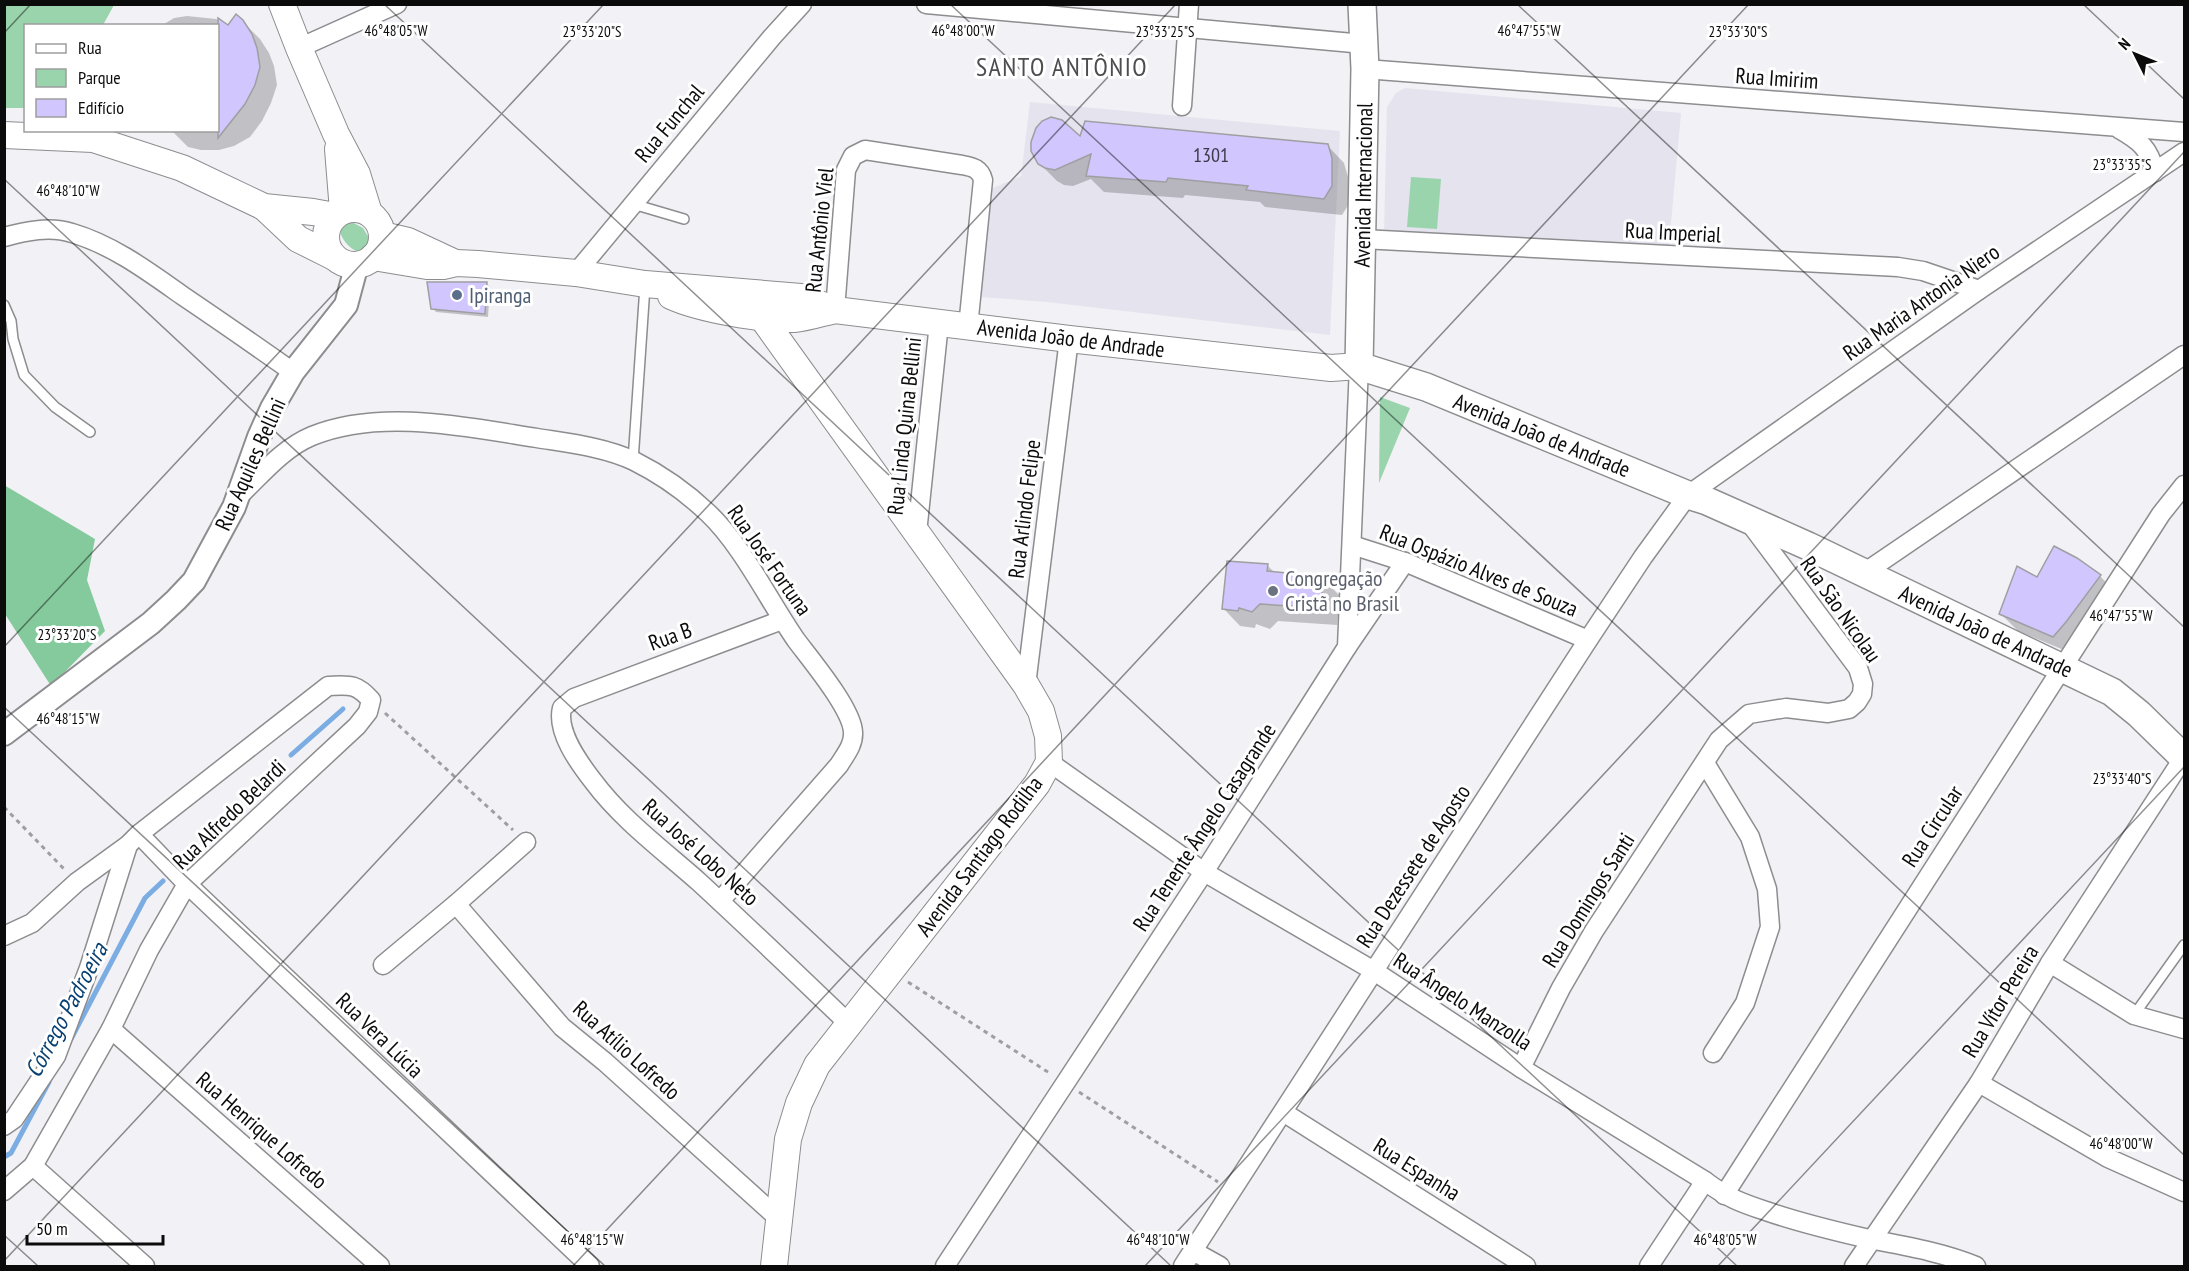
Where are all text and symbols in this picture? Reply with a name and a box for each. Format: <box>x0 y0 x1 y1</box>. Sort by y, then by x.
text: 46°48'05"W <box>364 21 428 40</box>
text: 46°48'00"W <box>931 21 995 40</box>
text: 46°47'55"W <box>1497 21 1561 40</box>
text: 23°33'20"S <box>562 22 622 41</box>
text: 23°33'25"S <box>1135 22 1195 41</box>
text: 23°33'30"S <box>1708 22 1768 41</box>
legend <box>24 24 219 132</box>
north arrow <box>2105 24 2165 84</box>
text: N <box>2114 34 2134 54</box>
text: Rua <box>78 36 102 59</box>
district label: SANTO ANTÔNIO <box>976 50 1148 83</box>
street label: Rua Imirim <box>1735 61 1819 95</box>
text: Parque <box>78 66 121 89</box>
street label: Rua Funchal <box>628 78 710 168</box>
text: Edifício <box>78 96 124 119</box>
street label: Avenida Internacional <box>1348 102 1378 268</box>
house number: 1301 <box>1193 142 1229 168</box>
text: 23°33'35"S <box>2092 155 2152 174</box>
street label: Rua Antônio Viel <box>799 165 840 294</box>
text: 46°48'10"W <box>36 181 100 200</box>
street label: Rua Imperial <box>1624 215 1723 249</box>
street label: Rua Maria Antonia Niero <box>1837 238 2005 366</box>
place label: Ipiranga <box>469 281 531 309</box>
marker: Ipiranga <box>450 288 464 302</box>
street label: Avenida João de Andrade <box>976 313 1166 363</box>
street label: Rua Linda Quina Bellini <box>881 336 927 516</box>
street label: Avenida João de Andrade <box>1449 387 1635 483</box>
street label: Rua Aquiles Bellini <box>208 393 292 535</box>
street label: Rua Arlindo Felipe <box>1002 438 1046 580</box>
street label: Rua José Fortuna <box>722 499 818 621</box>
street label: Rua Ospázio Alves de Souza <box>1376 517 1582 623</box>
street label: Rua São Nicolau <box>1794 551 1888 667</box>
place label: Congregação Cristã no Brasil <box>1285 564 1400 617</box>
street label: Avenida João de Andrade <box>1895 579 2077 683</box>
marker: Congregação Cristã no Brasil <box>1266 584 1280 598</box>
text: 46°47'55"W <box>2089 606 2153 625</box>
street label: Rua B <box>645 615 695 657</box>
text: 23°33'20"S <box>37 625 97 644</box>
text: 46°48'15"W <box>36 709 100 728</box>
street label: Rua Tenente Ângelo Casagrande <box>1126 718 1282 936</box>
street label: Rua Alfredo Belardi <box>167 753 291 875</box>
text: 23°33'40"S <box>2092 769 2152 788</box>
street label: Avenida Santiago Rodilha <box>910 770 1048 942</box>
street label: Rua Dezessete de Agosto <box>1350 779 1476 953</box>
street label: Rua Circular <box>1895 780 1969 872</box>
street label: Rua José Lobo Neto <box>637 792 765 912</box>
street label: Rua Domingos Santi <box>1536 828 1640 972</box>
water label: Córrego Padroeira <box>18 936 115 1083</box>
street label: Rua Vítor Pereira <box>1955 940 2045 1062</box>
street label: Rua Ângelo Manzolla <box>1388 946 1538 1056</box>
street label: Rua Vera Lúcia <box>330 986 430 1084</box>
street label: Rua Atílio Lofredo <box>567 994 687 1106</box>
street label: Rua Henrique Lofredo <box>191 1065 333 1195</box>
street label: Rua Espanha <box>1368 1131 1466 1207</box>
text: 46°48'00"W <box>2089 1134 2153 1153</box>
scale bar <box>27 1208 164 1246</box>
text: 50 m <box>36 1217 68 1240</box>
text: 46°48'15"W <box>560 1230 624 1249</box>
text: 46°48'10"W <box>1126 1230 1190 1249</box>
text: 46°48'05"W <box>1693 1230 1757 1249</box>

